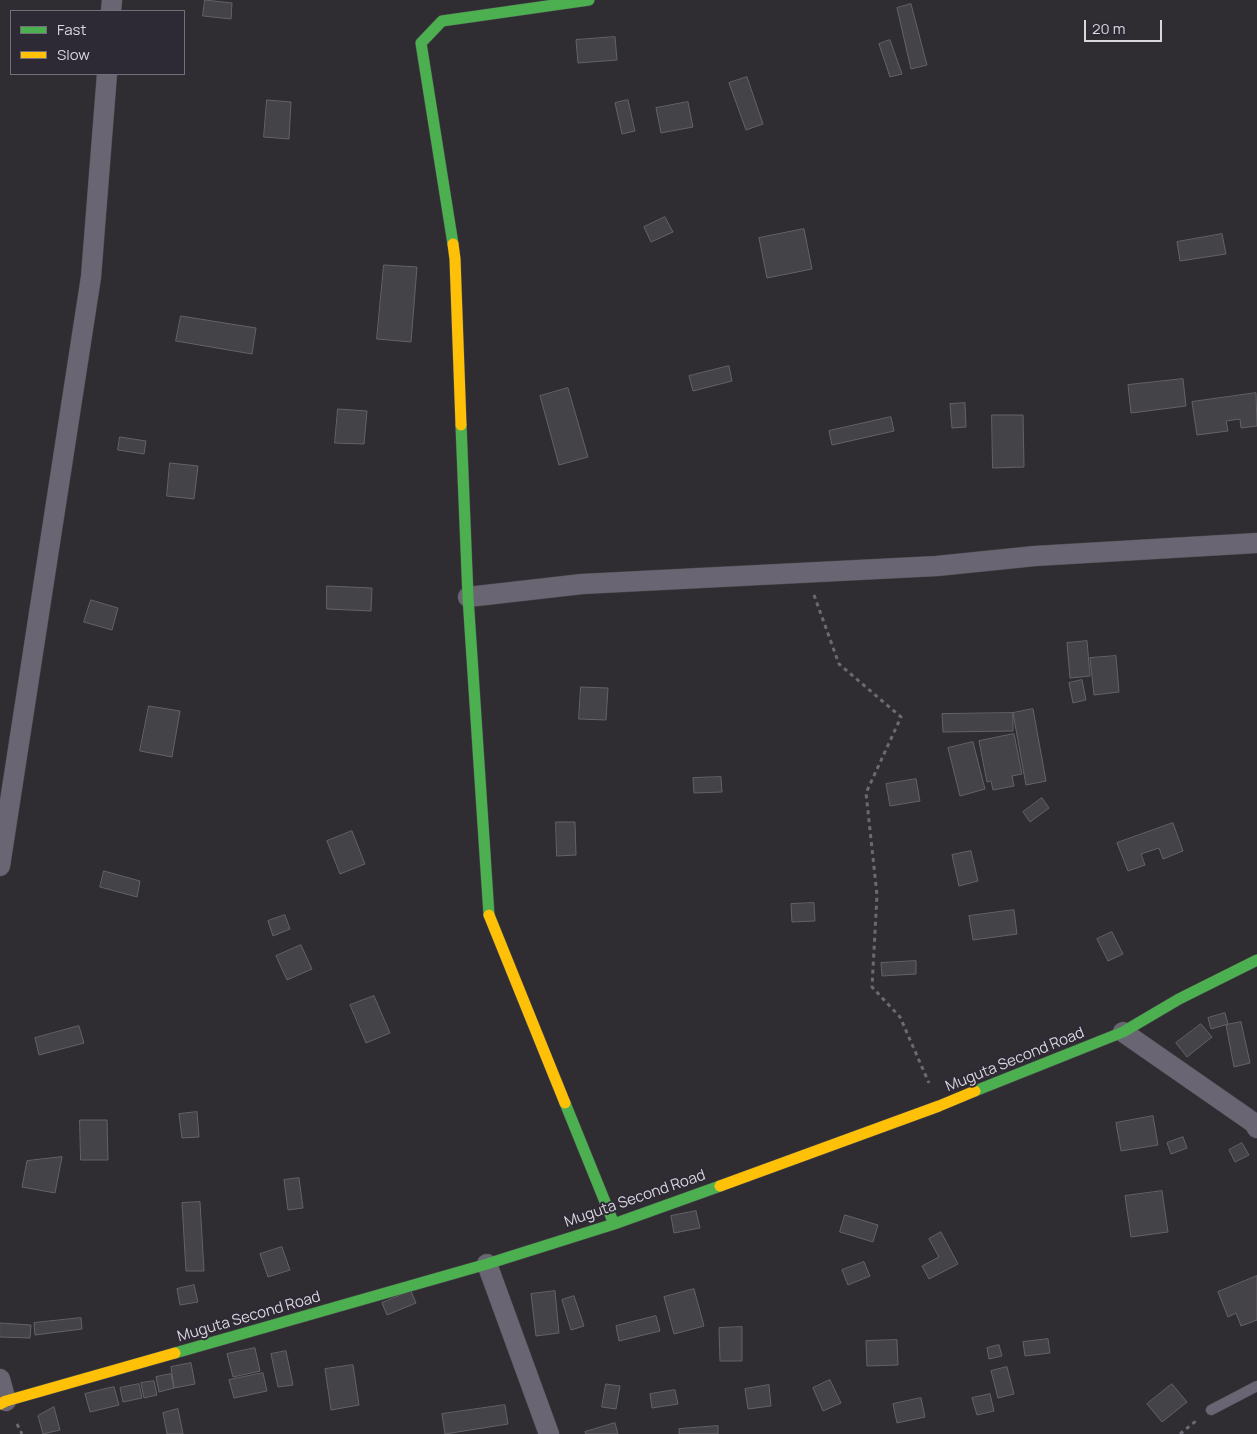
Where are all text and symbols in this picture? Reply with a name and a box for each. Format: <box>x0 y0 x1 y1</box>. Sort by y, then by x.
legend <box>10 10 185 75</box>
scale bar <box>1087 10 1164 42</box>
text: 20 m <box>1092 18 1125 39</box>
text: Fast <box>57 19 86 40</box>
text: Slow <box>57 44 90 65</box>
street label: Muguta Second Road <box>943 1024 1087 1096</box>
street label: Muguta Second Road <box>562 1166 708 1232</box>
street label: Muguta Second Road <box>175 1288 323 1346</box>

